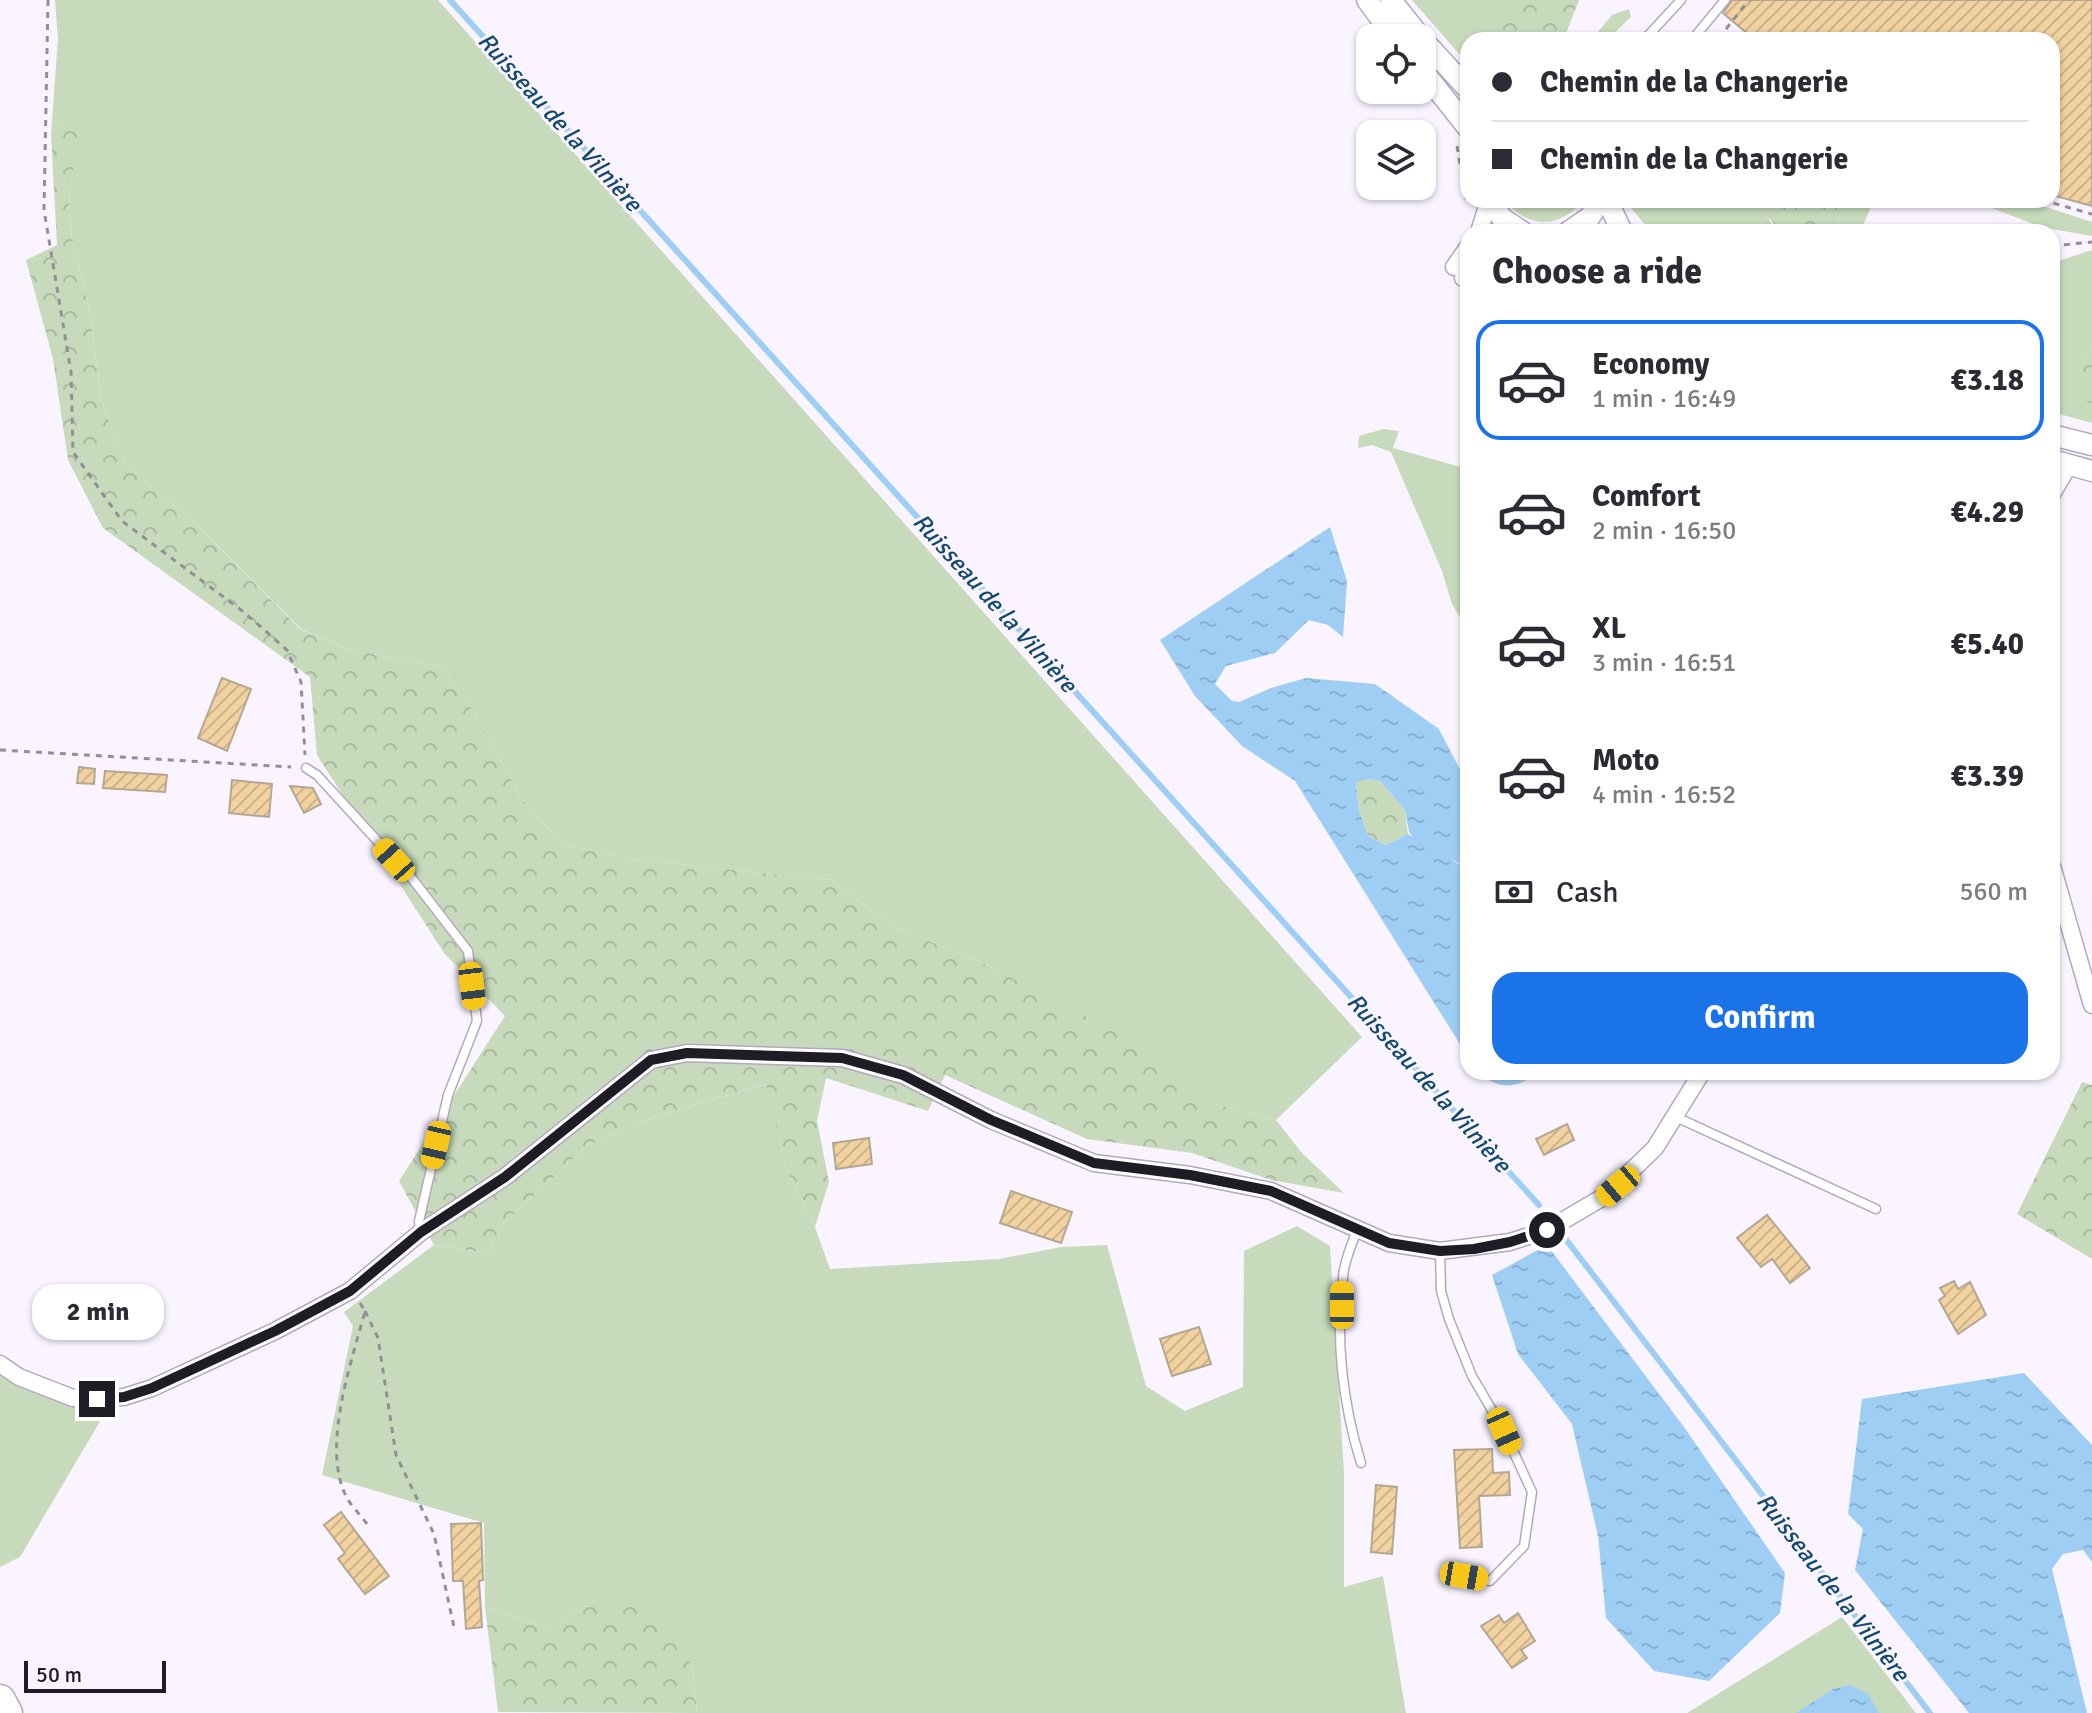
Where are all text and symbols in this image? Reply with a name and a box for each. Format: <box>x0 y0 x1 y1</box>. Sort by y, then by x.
map controls <box>1356 24 1436 200</box>
button: locate <box>1356 24 1436 104</box>
water label: Ruisseau de la Vilnière <box>472 26 649 219</box>
text: Chemin de la Changerie <box>1540 64 1848 101</box>
button: layers <box>1356 120 1436 200</box>
text: Chemin de la Changerie <box>1540 141 1848 178</box>
text: Choose a ride <box>1492 249 1702 294</box>
icon: car <box>1496 344 1568 416</box>
text: Economy <box>1592 346 1709 383</box>
text: €3.18 <box>1951 362 2024 399</box>
text: 1 min · 16:49 <box>1592 383 1736 415</box>
icon: car <box>1496 476 1568 548</box>
text: Comfort <box>1592 478 1701 515</box>
text: €4.29 <box>1951 494 2024 531</box>
water label: Ruisseau de la Vilnière <box>907 507 1084 700</box>
text: 2 min · 16:50 <box>1592 515 1736 547</box>
icon: car <box>1496 608 1568 680</box>
text: XL <box>1592 610 1626 647</box>
text: €5.40 <box>1951 626 2024 663</box>
text: 3 min · 16:51 <box>1592 647 1736 679</box>
icon: car <box>1496 740 1568 812</box>
text: Moto <box>1592 742 1659 779</box>
text: €3.39 <box>1951 758 2024 795</box>
text: 4 min · 16:52 <box>1592 779 1736 811</box>
car <box>369 834 419 886</box>
icon: cash <box>1492 870 1536 914</box>
text: Cash <box>1556 874 1619 911</box>
text: 560 m <box>1959 876 2028 908</box>
car <box>457 961 487 1011</box>
button: Confirm <box>1492 972 2028 1064</box>
water label: Ruisseau de la Vilnière <box>1341 987 1518 1180</box>
car <box>419 1119 453 1171</box>
car <box>1592 1161 1644 1211</box>
route start <box>1529 1212 1565 1248</box>
car <box>1330 1281 1354 1329</box>
callout: 2 min <box>31 1283 163 1339</box>
text: 2 min <box>67 1296 129 1328</box>
route end <box>79 1381 115 1417</box>
car <box>1483 1404 1525 1458</box>
water label: Ruisseau de la Vilnière <box>1750 1487 1917 1688</box>
car <box>1438 1560 1490 1592</box>
scale bar <box>24 1657 166 1693</box>
text: 50 m <box>36 1661 82 1688</box>

